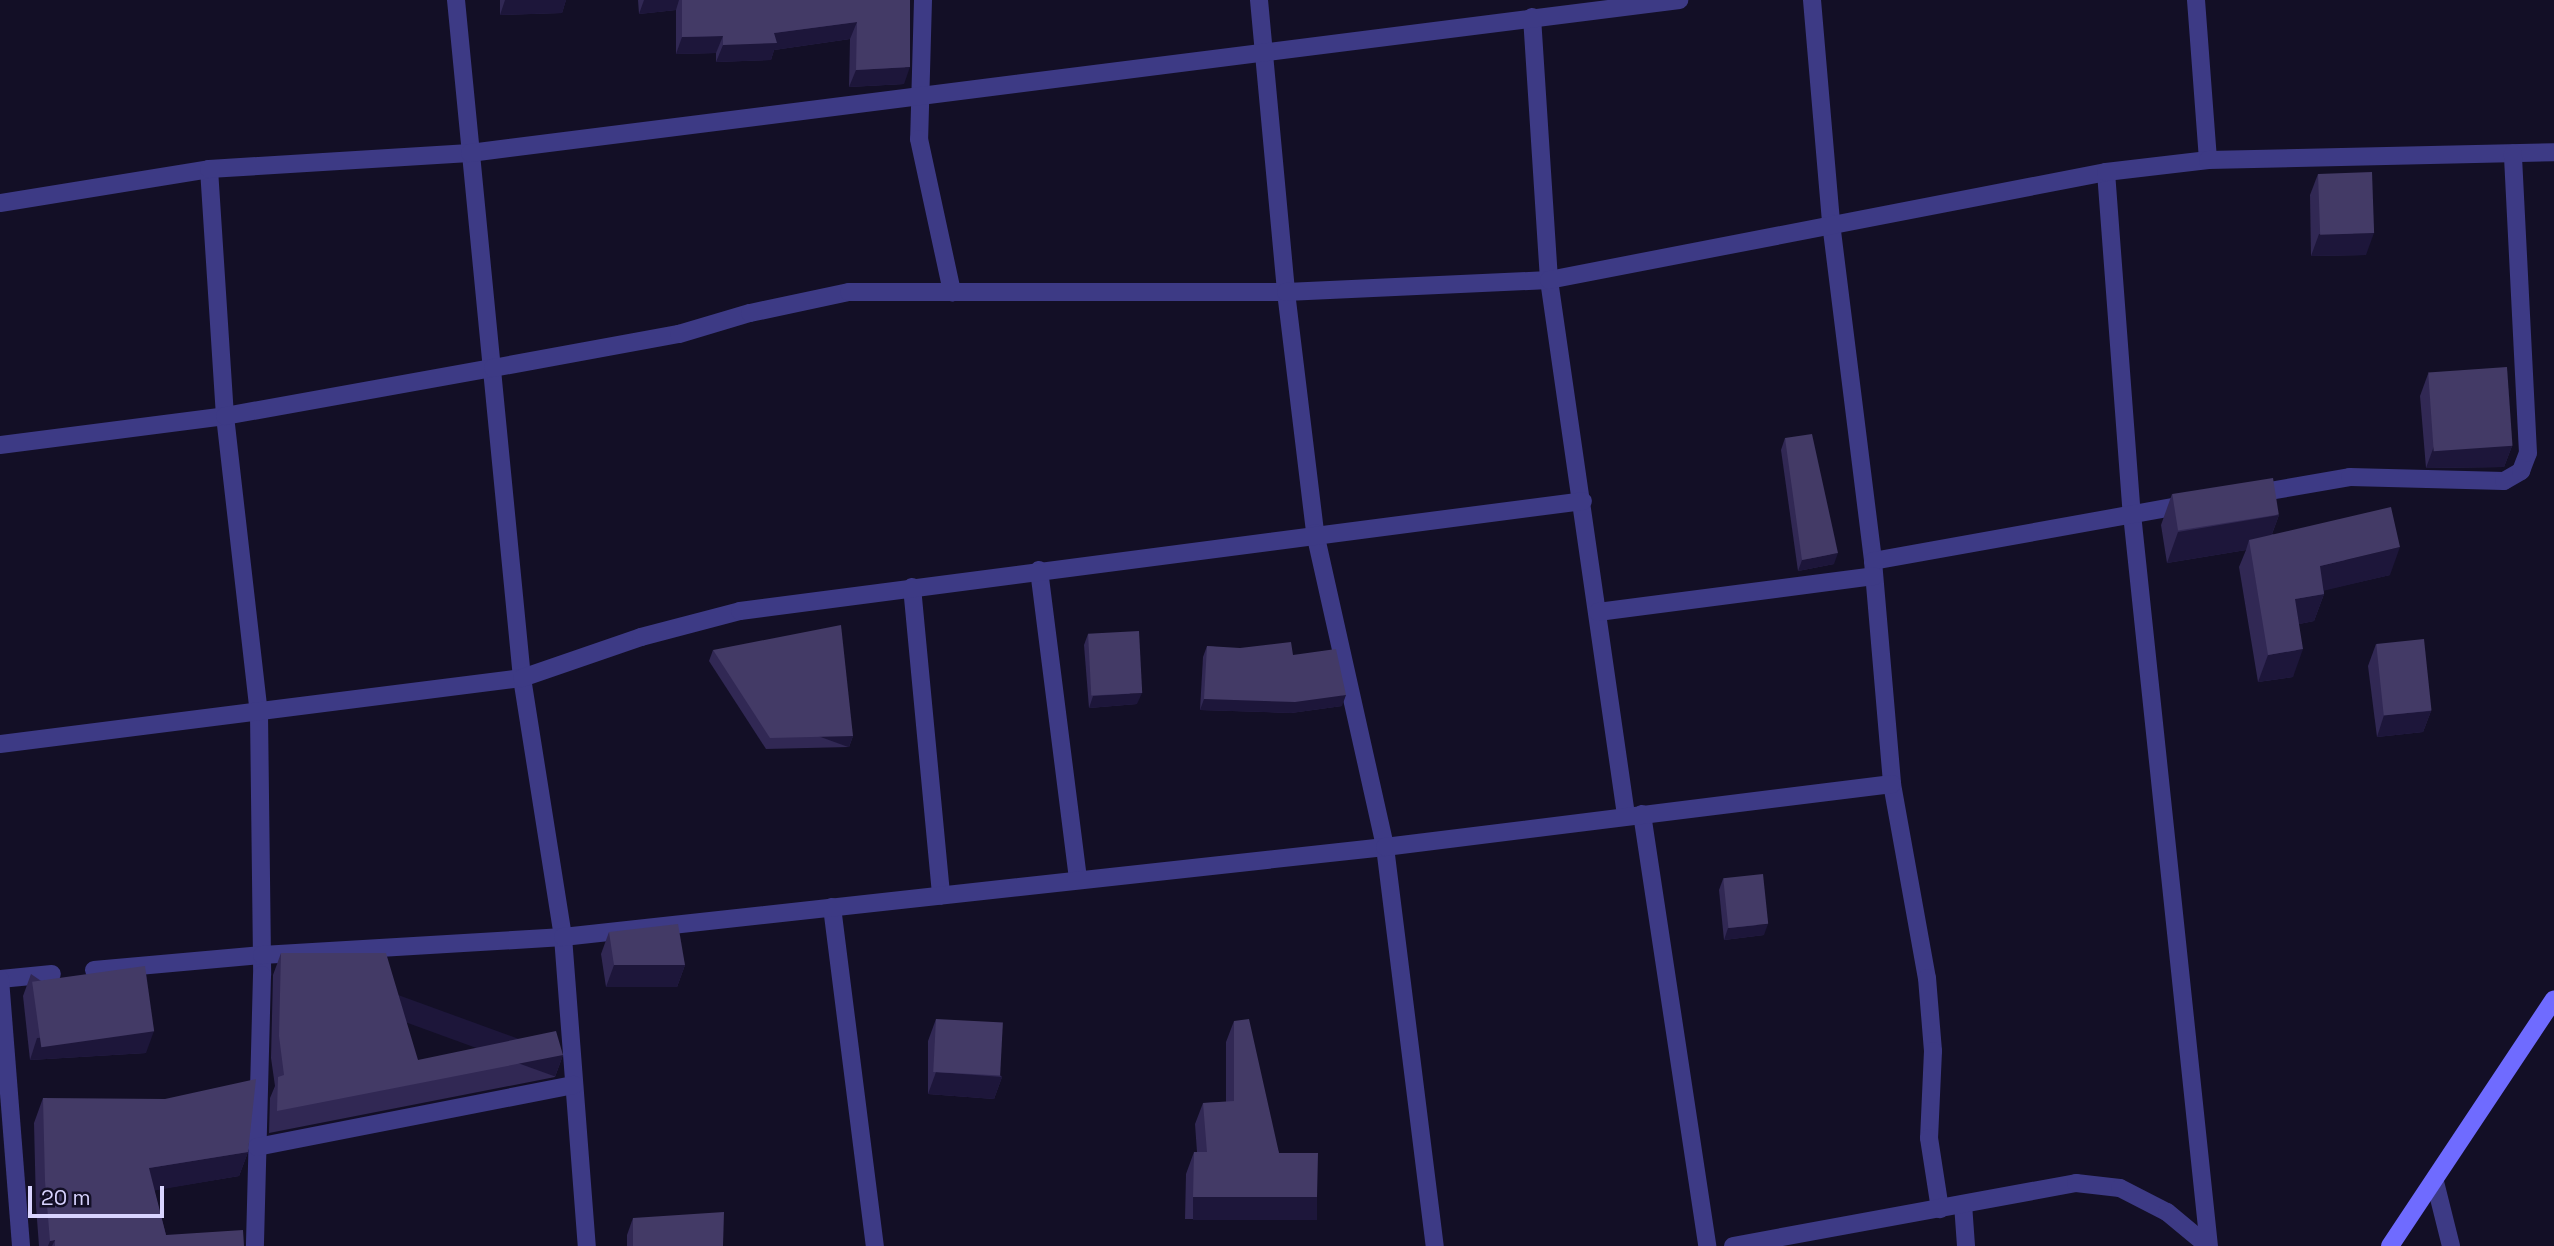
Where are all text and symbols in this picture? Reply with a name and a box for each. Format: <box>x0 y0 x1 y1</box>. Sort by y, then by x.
scale bar <box>32 1172 168 1216</box>
text: 20 m <box>41 1184 91 1211</box>

